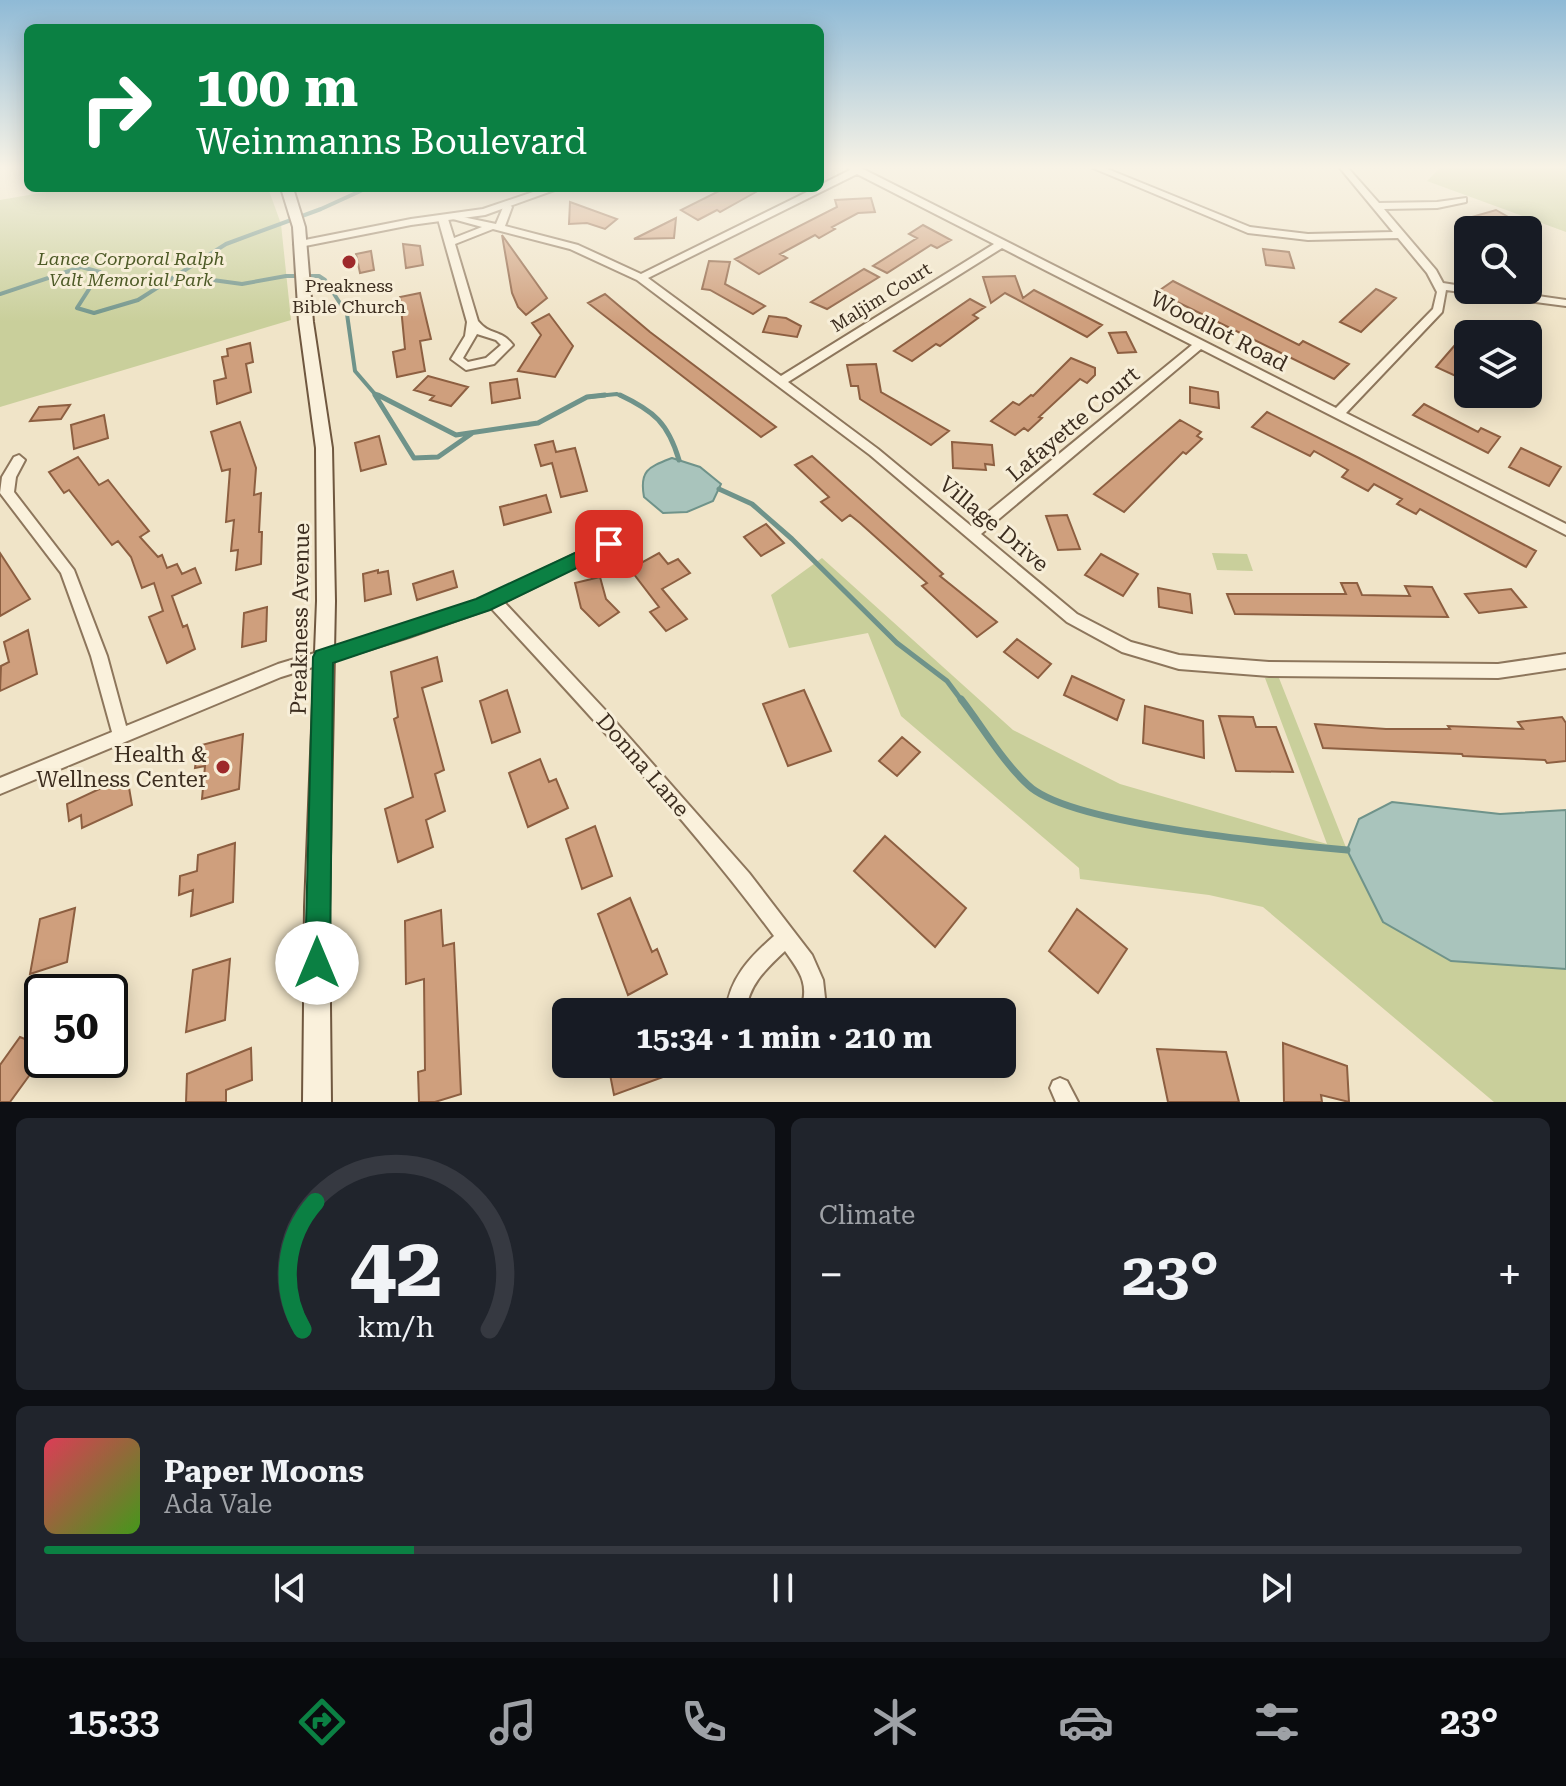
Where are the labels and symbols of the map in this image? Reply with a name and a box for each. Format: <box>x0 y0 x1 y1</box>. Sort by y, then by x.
park label: Lance Corporal Ralph Valt Memorial Park <box>36 248 225 290</box>
marker: Preakness Bible Church <box>340 253 358 271</box>
street label: Maljim Court <box>827 258 935 336</box>
place label: Preakness Bible Church <box>292 275 406 317</box>
street label: Woodlot Road <box>1146 286 1292 376</box>
street label: Lafayette Court <box>1002 361 1144 487</box>
street label: Village Drive <box>934 471 1054 577</box>
pin <box>575 510 643 578</box>
street label: Preakness Avenue <box>286 523 314 715</box>
street label: Donna Lane <box>591 708 695 822</box>
place label: Health & Wellness Center <box>36 742 207 792</box>
marker: Health & Wellness Center <box>214 758 232 776</box>
position arrow <box>275 921 359 1005</box>
speed limit sign: 50 <box>24 974 128 1078</box>

